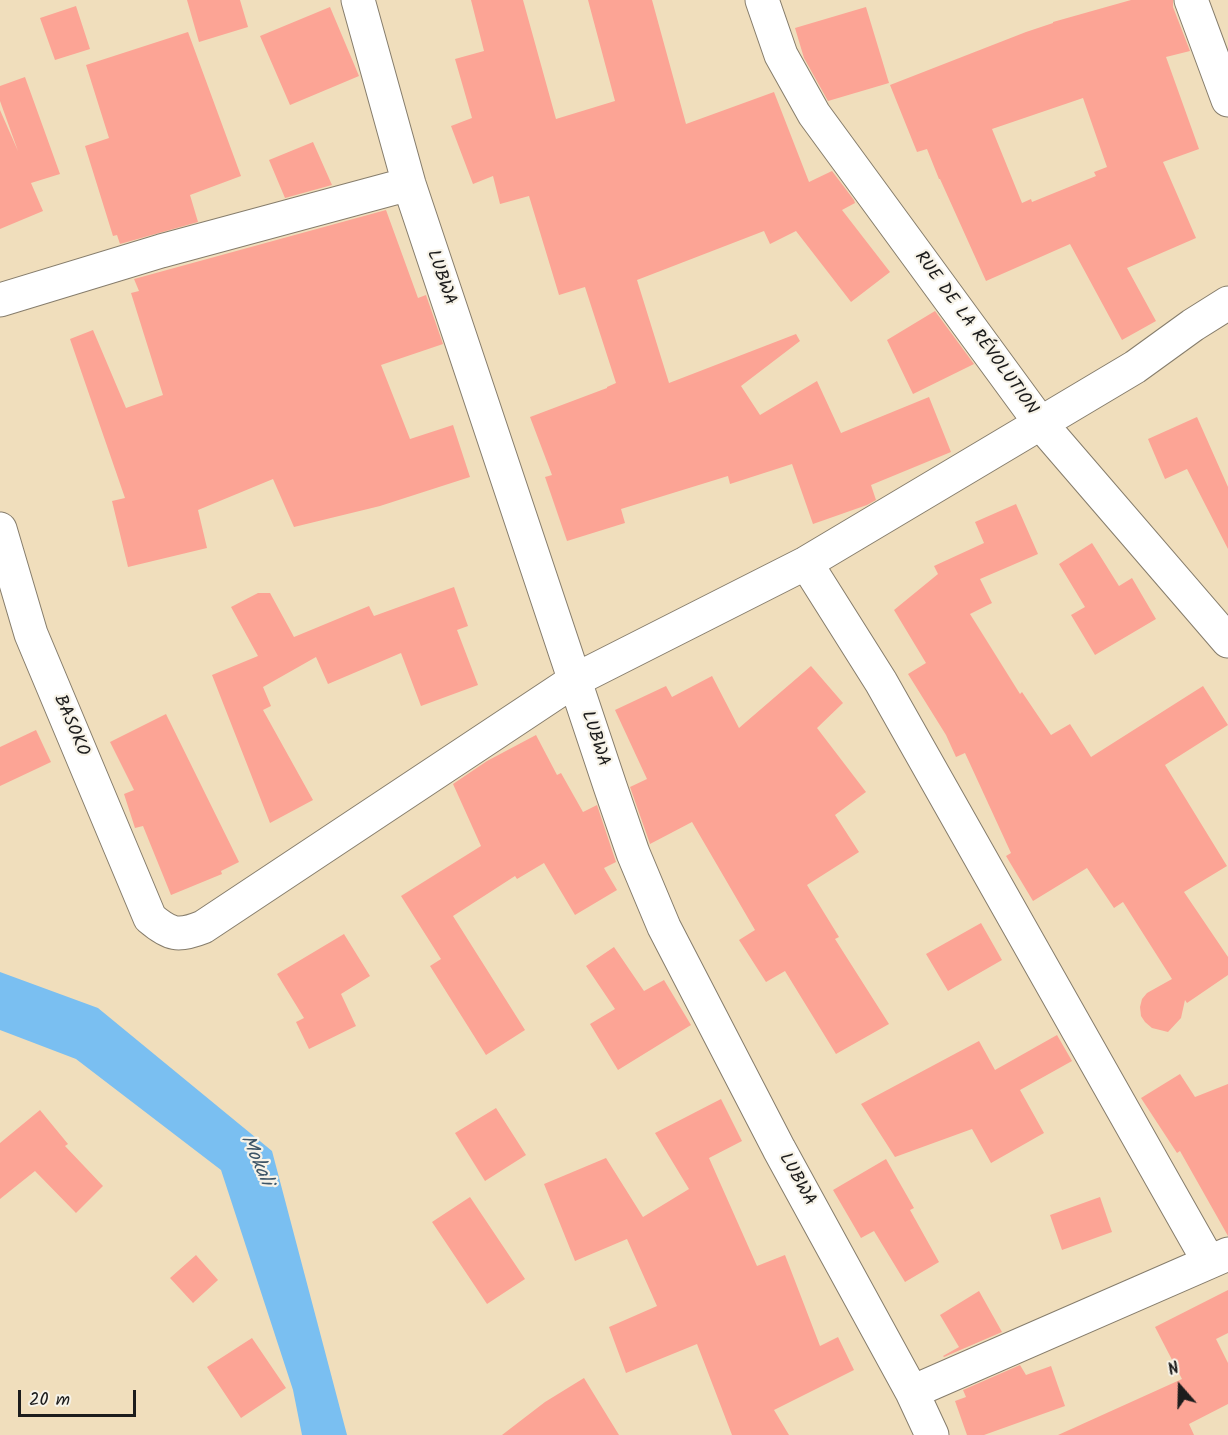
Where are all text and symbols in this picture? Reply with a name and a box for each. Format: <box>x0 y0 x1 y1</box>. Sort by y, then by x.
street label: LUBWA <box>420 247 460 309</box>
street label: RUE DE LA RÉVOLUTION <box>908 248 1042 420</box>
street label: BASOKO <box>47 692 93 760</box>
street label: LUBWA <box>575 709 613 769</box>
water label: Mokali <box>233 1132 277 1190</box>
street label: LUBWA <box>773 1150 819 1210</box>
text: N <box>1165 1356 1183 1383</box>
north arrow <box>1150 1357 1210 1417</box>
scale bar <box>21 1378 140 1416</box>
text: 20 m <box>29 1386 70 1415</box>

